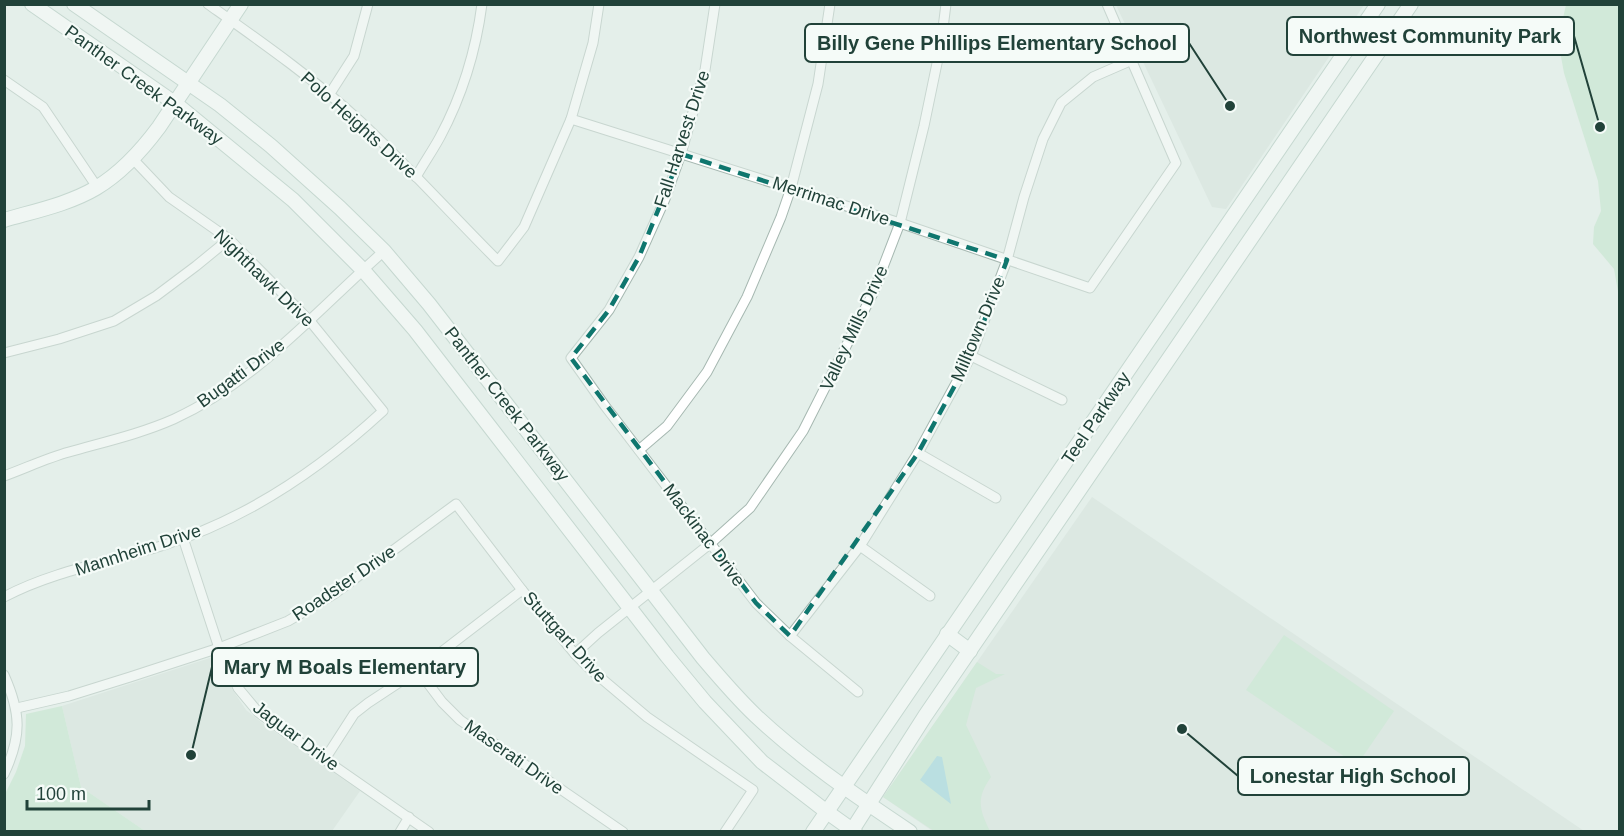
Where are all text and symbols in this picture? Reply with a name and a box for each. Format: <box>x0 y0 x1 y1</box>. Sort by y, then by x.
callout: Northwest Community Park <box>1287 17 1574 55</box>
street label: Panther Creek Parkway <box>61 21 227 149</box>
callout: Billy Gene Phillips Elementary School <box>805 24 1189 62</box>
text: Northwest Community Park <box>1299 25 1562 47</box>
text: Billy Gene Phillips Elementary School <box>817 32 1177 54</box>
street label: Polo Heights Drive <box>297 68 421 182</box>
street label: Fall Harvest Drive <box>650 68 714 210</box>
street label: Merrimac Drive <box>770 173 892 229</box>
street label: Nighthawk Drive <box>210 225 318 331</box>
street label: Valley Mills Drive <box>816 262 892 394</box>
street label: Milltown Drive <box>947 274 1009 384</box>
street label: Panther Creek Parkway <box>441 323 573 485</box>
street label: Bugatti Drive <box>193 335 289 411</box>
street label: Teel Parkway <box>1058 368 1134 468</box>
street label: Mackinac Drive <box>659 480 749 590</box>
street label: Mannheim Drive <box>73 520 203 580</box>
street label: Roadster Drive <box>289 541 399 625</box>
street label: Stuttgart Drive <box>519 588 611 686</box>
callout: Mary M Boals Elementary <box>212 648 478 686</box>
text: Mary M Boals Elementary <box>224 656 467 678</box>
street label: Jaguar Drive <box>249 697 343 775</box>
street label: Maserati Drive <box>461 716 567 798</box>
callout: Lonestar High School <box>1238 757 1469 795</box>
text: Lonestar High School <box>1250 765 1456 787</box>
scale bar <box>27 773 148 811</box>
text: 100 m <box>36 784 86 804</box>

